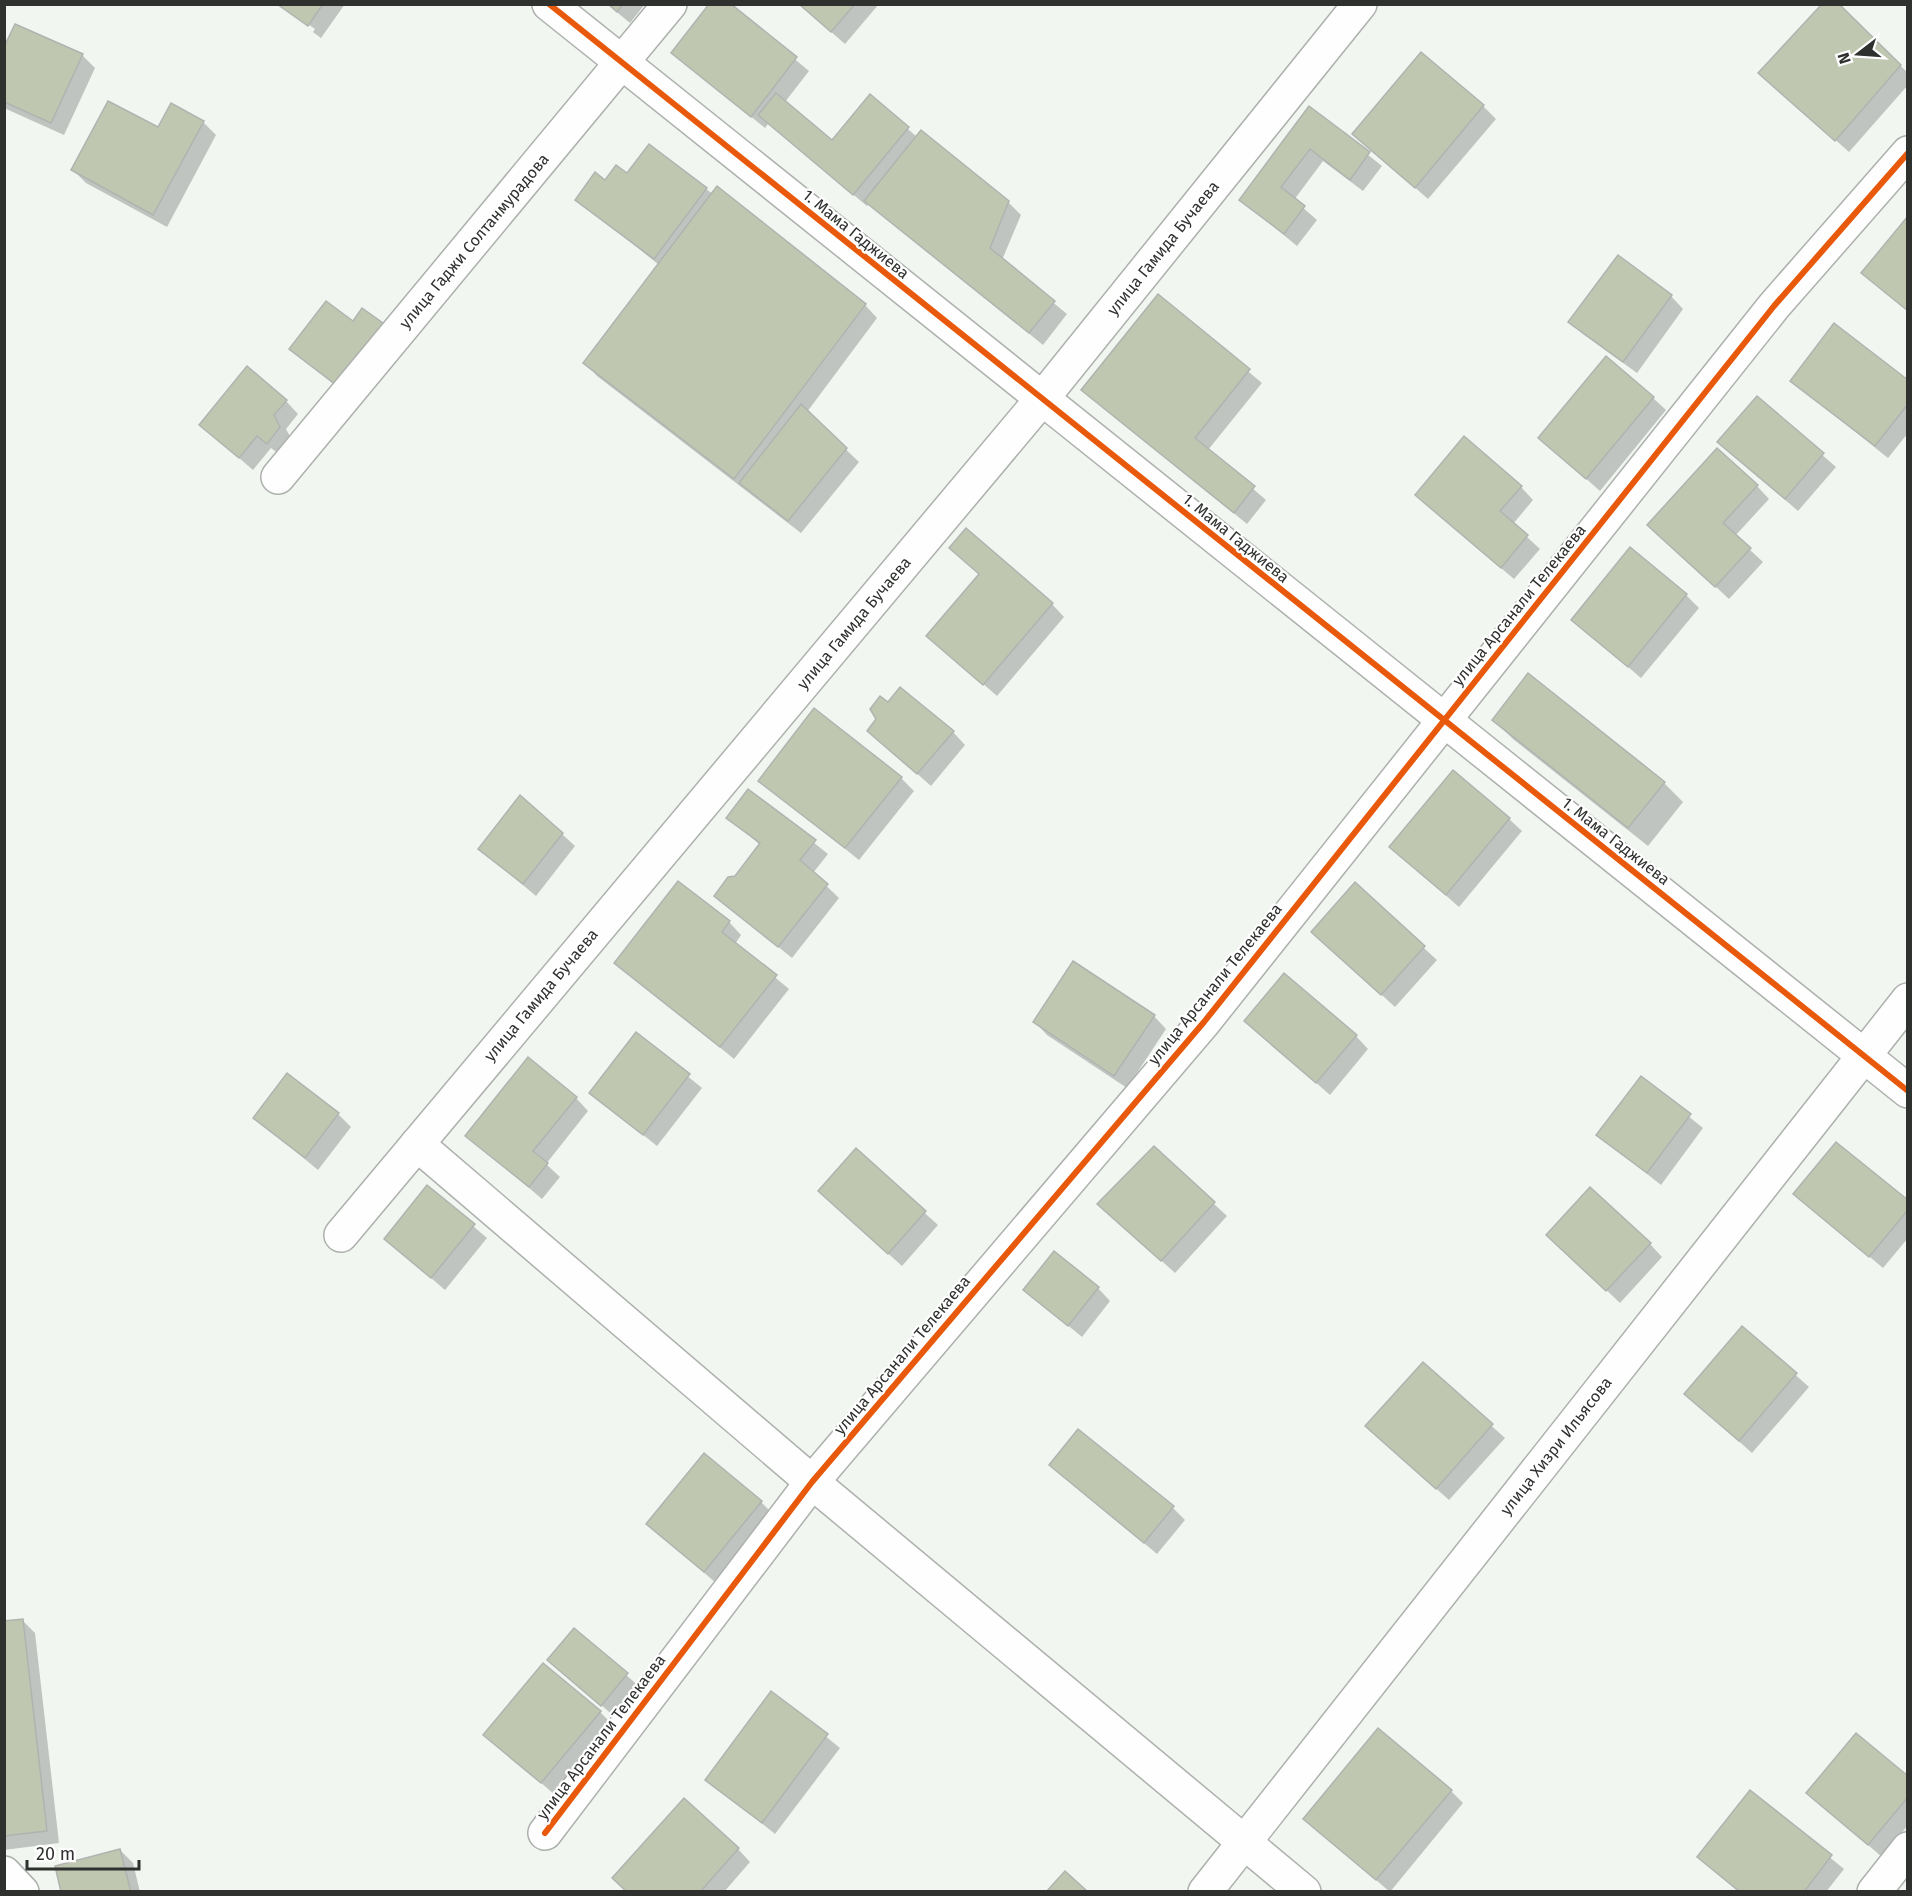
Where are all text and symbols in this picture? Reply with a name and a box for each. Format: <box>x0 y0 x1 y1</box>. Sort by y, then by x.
north arrow <box>1828 24 1888 84</box>
text: N <box>1833 50 1855 66</box>
street label: улица Гаджи Солтанмурадова <box>395 150 553 332</box>
street label: улица Гамида Бучаева <box>1103 177 1223 319</box>
street label: 1. Мама Гаджиева <box>799 185 913 283</box>
street label: 1. Мама Гаджиева <box>1179 489 1293 587</box>
street label: улица Арсанали Телекаева <box>1448 521 1590 689</box>
street label: улица Гамида Бучаева <box>793 553 915 693</box>
street label: 1. Мама Гаджиева <box>1558 793 1674 889</box>
street label: улица Арсанали Телекаева <box>1144 900 1286 1068</box>
street label: улица Гамида Бучаева <box>480 925 602 1065</box>
street label: улица Арсанали Телекаева <box>830 1272 974 1438</box>
street label: улица Хизри Ильясова <box>1496 1373 1616 1519</box>
street label: улица Арсанали Телекаева <box>533 1651 669 1823</box>
scale bar <box>27 1833 140 1871</box>
text: 20 m <box>36 1843 75 1865</box>

